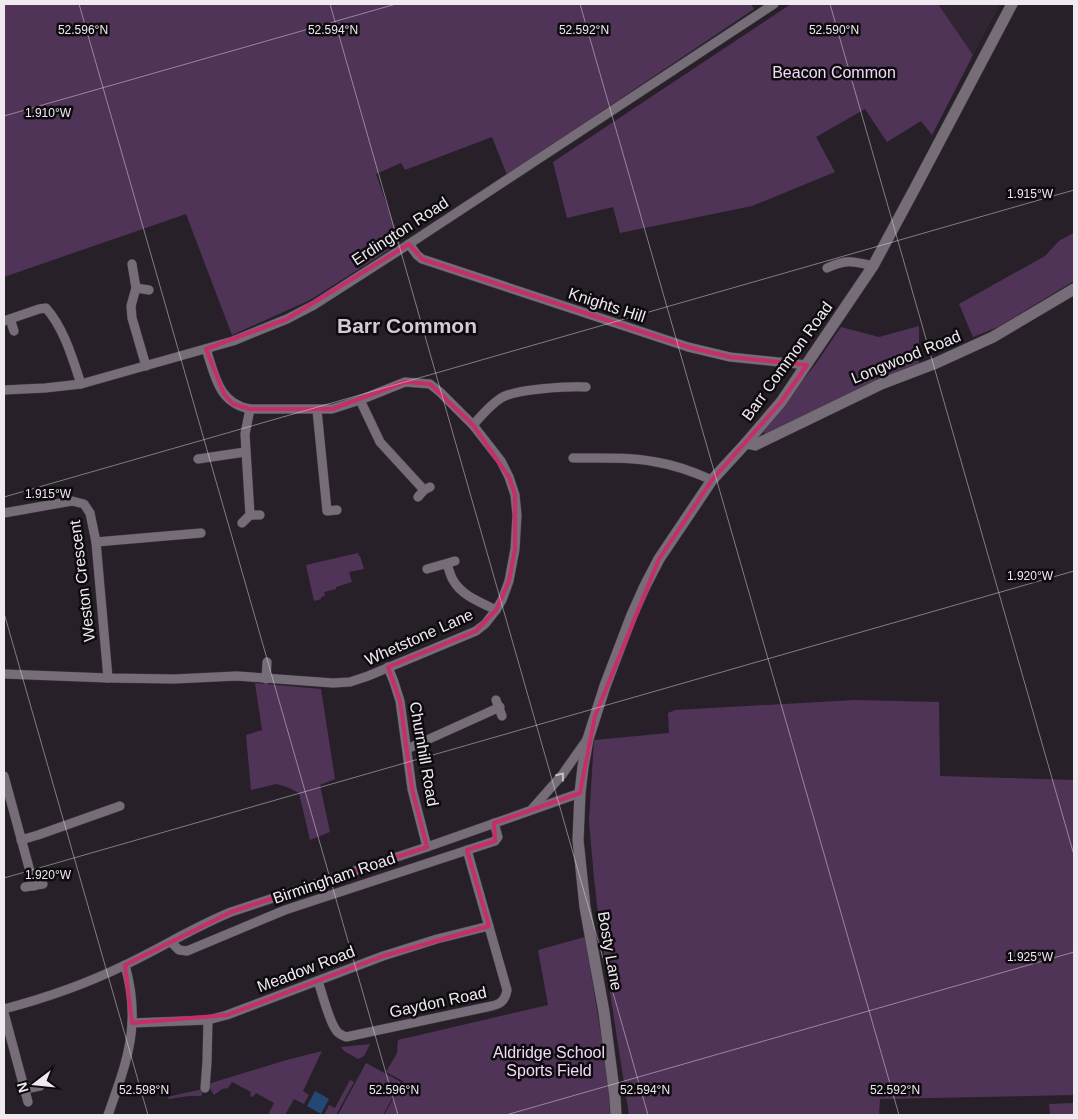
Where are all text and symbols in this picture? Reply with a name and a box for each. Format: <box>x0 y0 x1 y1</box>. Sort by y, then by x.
text: 52.596°N <box>58 23 108 37</box>
text: 52.594°N <box>308 23 358 37</box>
text: 52.592°N <box>559 23 609 37</box>
text: 52.590°N <box>809 23 859 37</box>
park label: Beacon Common <box>772 64 896 81</box>
text: 1.910°W <box>25 106 72 120</box>
text: 1.915°W <box>1007 187 1054 201</box>
street label: Erdington Road <box>349 194 451 268</box>
street label: Knights Hill <box>566 285 648 325</box>
street label: Barr Common Road <box>738 298 836 424</box>
district label: Barr Common <box>337 314 477 337</box>
street label: Longwood Road <box>849 327 963 387</box>
text: 1.915°W <box>25 487 72 501</box>
street label: Weston Crescent <box>66 519 98 643</box>
text: 1.920°W <box>1007 569 1054 583</box>
street label: Whetstone Lane <box>362 605 476 668</box>
street label: Churnhill Road <box>406 700 442 808</box>
one-way arrow <box>555 773 563 782</box>
street label: Birmingham Road <box>271 849 397 907</box>
text: 1.920°W <box>25 868 72 882</box>
street label: Bosty Lane <box>595 910 625 992</box>
street label: Meadow Road <box>255 943 357 995</box>
text: 1.925°W <box>1007 950 1054 964</box>
street label: Gaydon Road <box>388 983 488 1021</box>
park label: Aldridge School Sports Field <box>493 1044 605 1079</box>
north arrow <box>10 1059 60 1109</box>
text: N <box>13 1081 32 1095</box>
text: 52.598°N <box>119 1083 169 1097</box>
text: 52.596°N <box>369 1083 419 1097</box>
text: 52.594°N <box>620 1083 670 1097</box>
text: 52.592°N <box>870 1083 920 1097</box>

